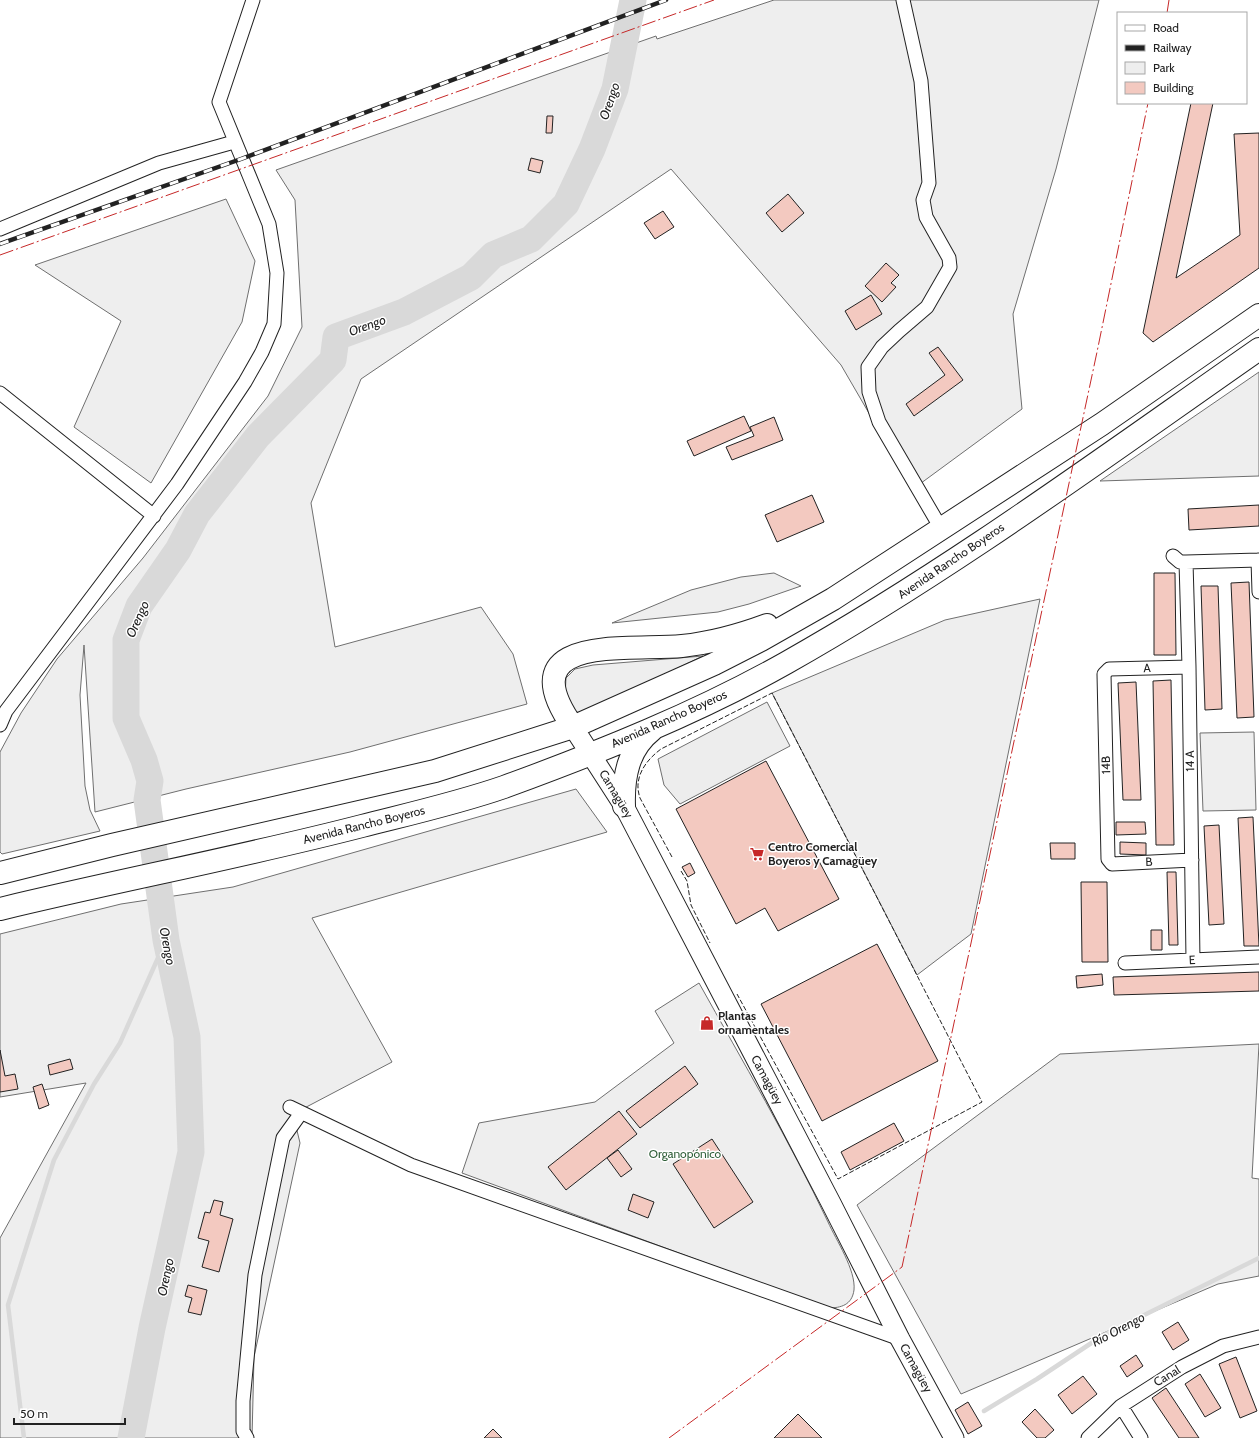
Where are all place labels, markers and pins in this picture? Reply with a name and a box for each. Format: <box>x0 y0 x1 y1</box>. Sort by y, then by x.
place label: Centro Comercial Boyeros y Camagüey <box>768 839 878 868</box>
supermarket icon: Centro Comercial Boyeros y Camagüey <box>749 846 765 862</box>
place label: Plantas ornamentales <box>718 1008 789 1037</box>
shop icon: Plantas ornamentales <box>699 1015 715 1031</box>

